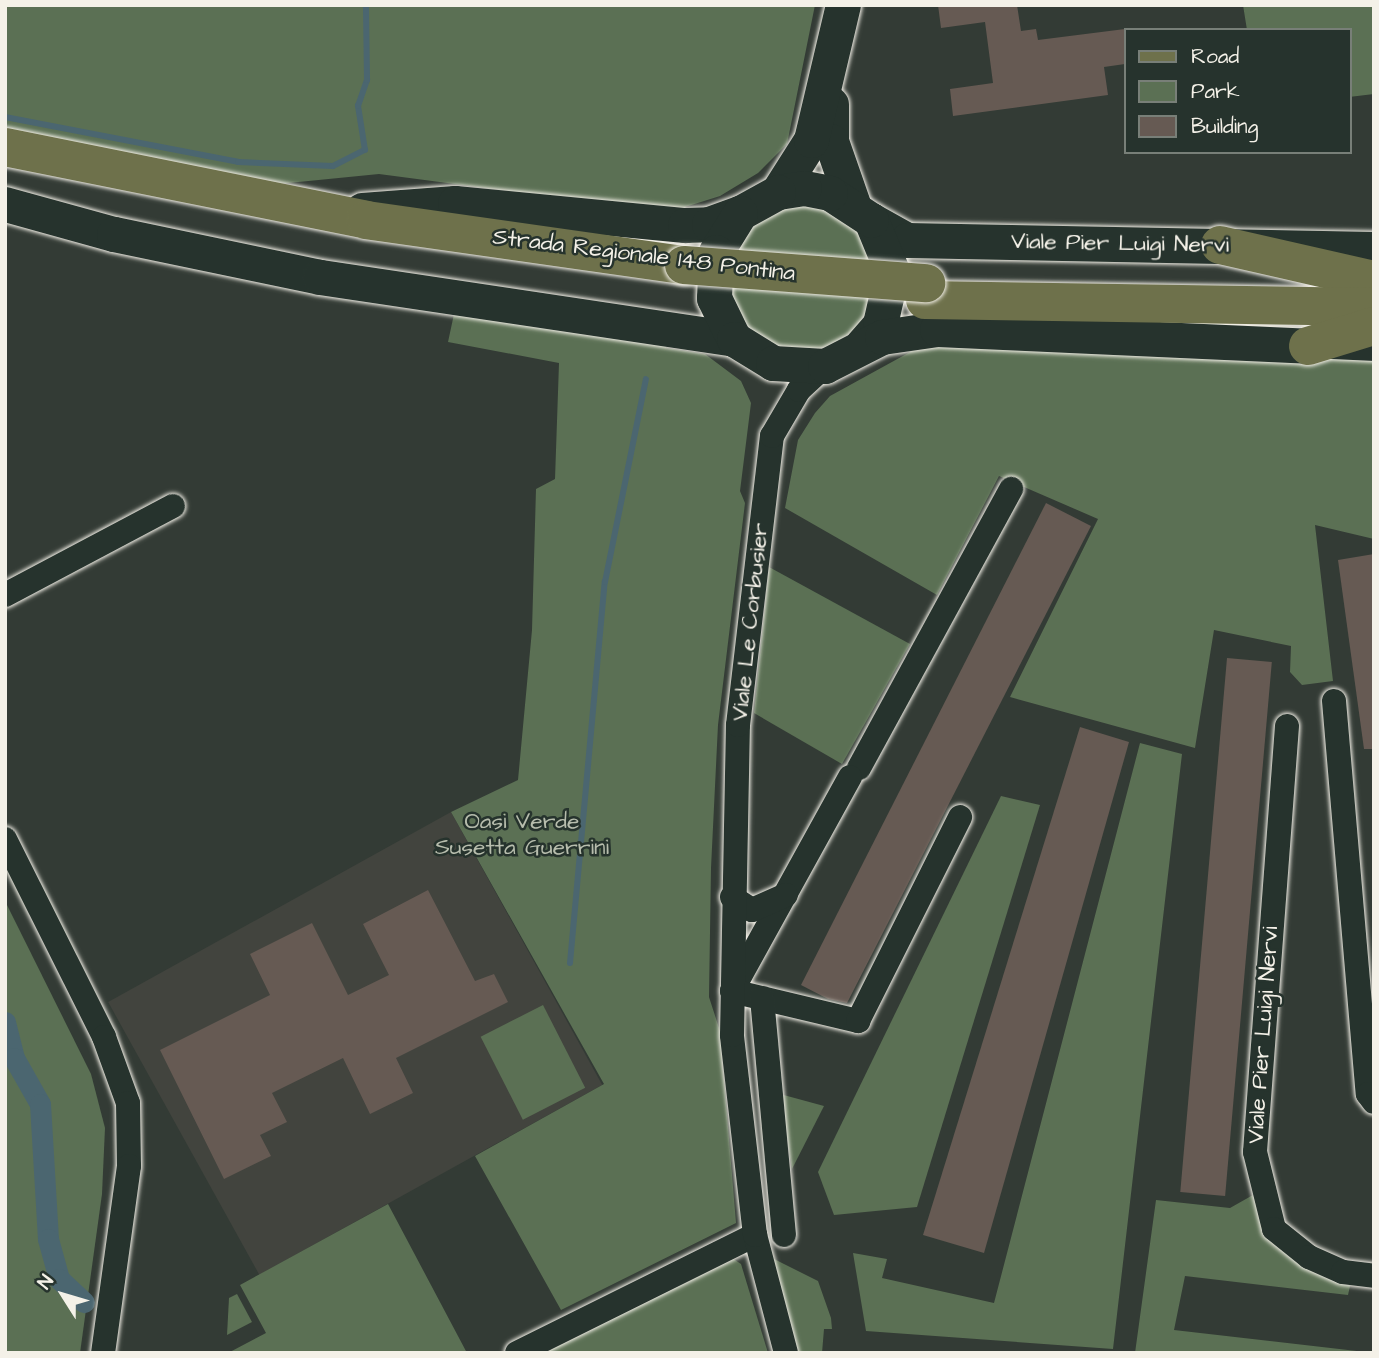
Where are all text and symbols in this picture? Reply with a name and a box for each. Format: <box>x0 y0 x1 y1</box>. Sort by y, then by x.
legend <box>1124 28 1351 154</box>
text: Road <box>1191 42 1239 71</box>
text: Park <box>1191 77 1240 106</box>
text: Building <box>1191 112 1258 141</box>
street label: Strada Regionale 148 Pontina <box>491 223 797 287</box>
street label: Viale Pier Luigi Nervi <box>1011 227 1229 259</box>
street label: Viale Le Corbusier <box>726 522 774 722</box>
park label: Oasi Verde Susetta Guerrini <box>435 807 609 861</box>
street label: Viale Pier Luigi Nervi <box>1242 925 1284 1145</box>
north arrow <box>28 1260 98 1330</box>
text: N <box>31 1269 60 1295</box>

